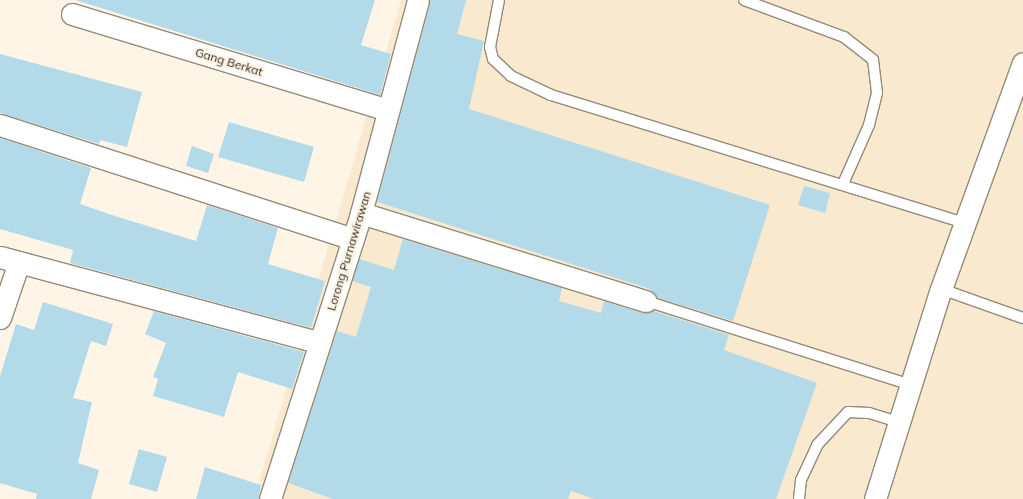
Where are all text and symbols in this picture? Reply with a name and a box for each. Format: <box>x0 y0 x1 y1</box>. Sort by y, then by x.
street label: Gang Berkat <box>193 45 265 79</box>
street label: Lorong Purnawirawan <box>324 189 374 313</box>

